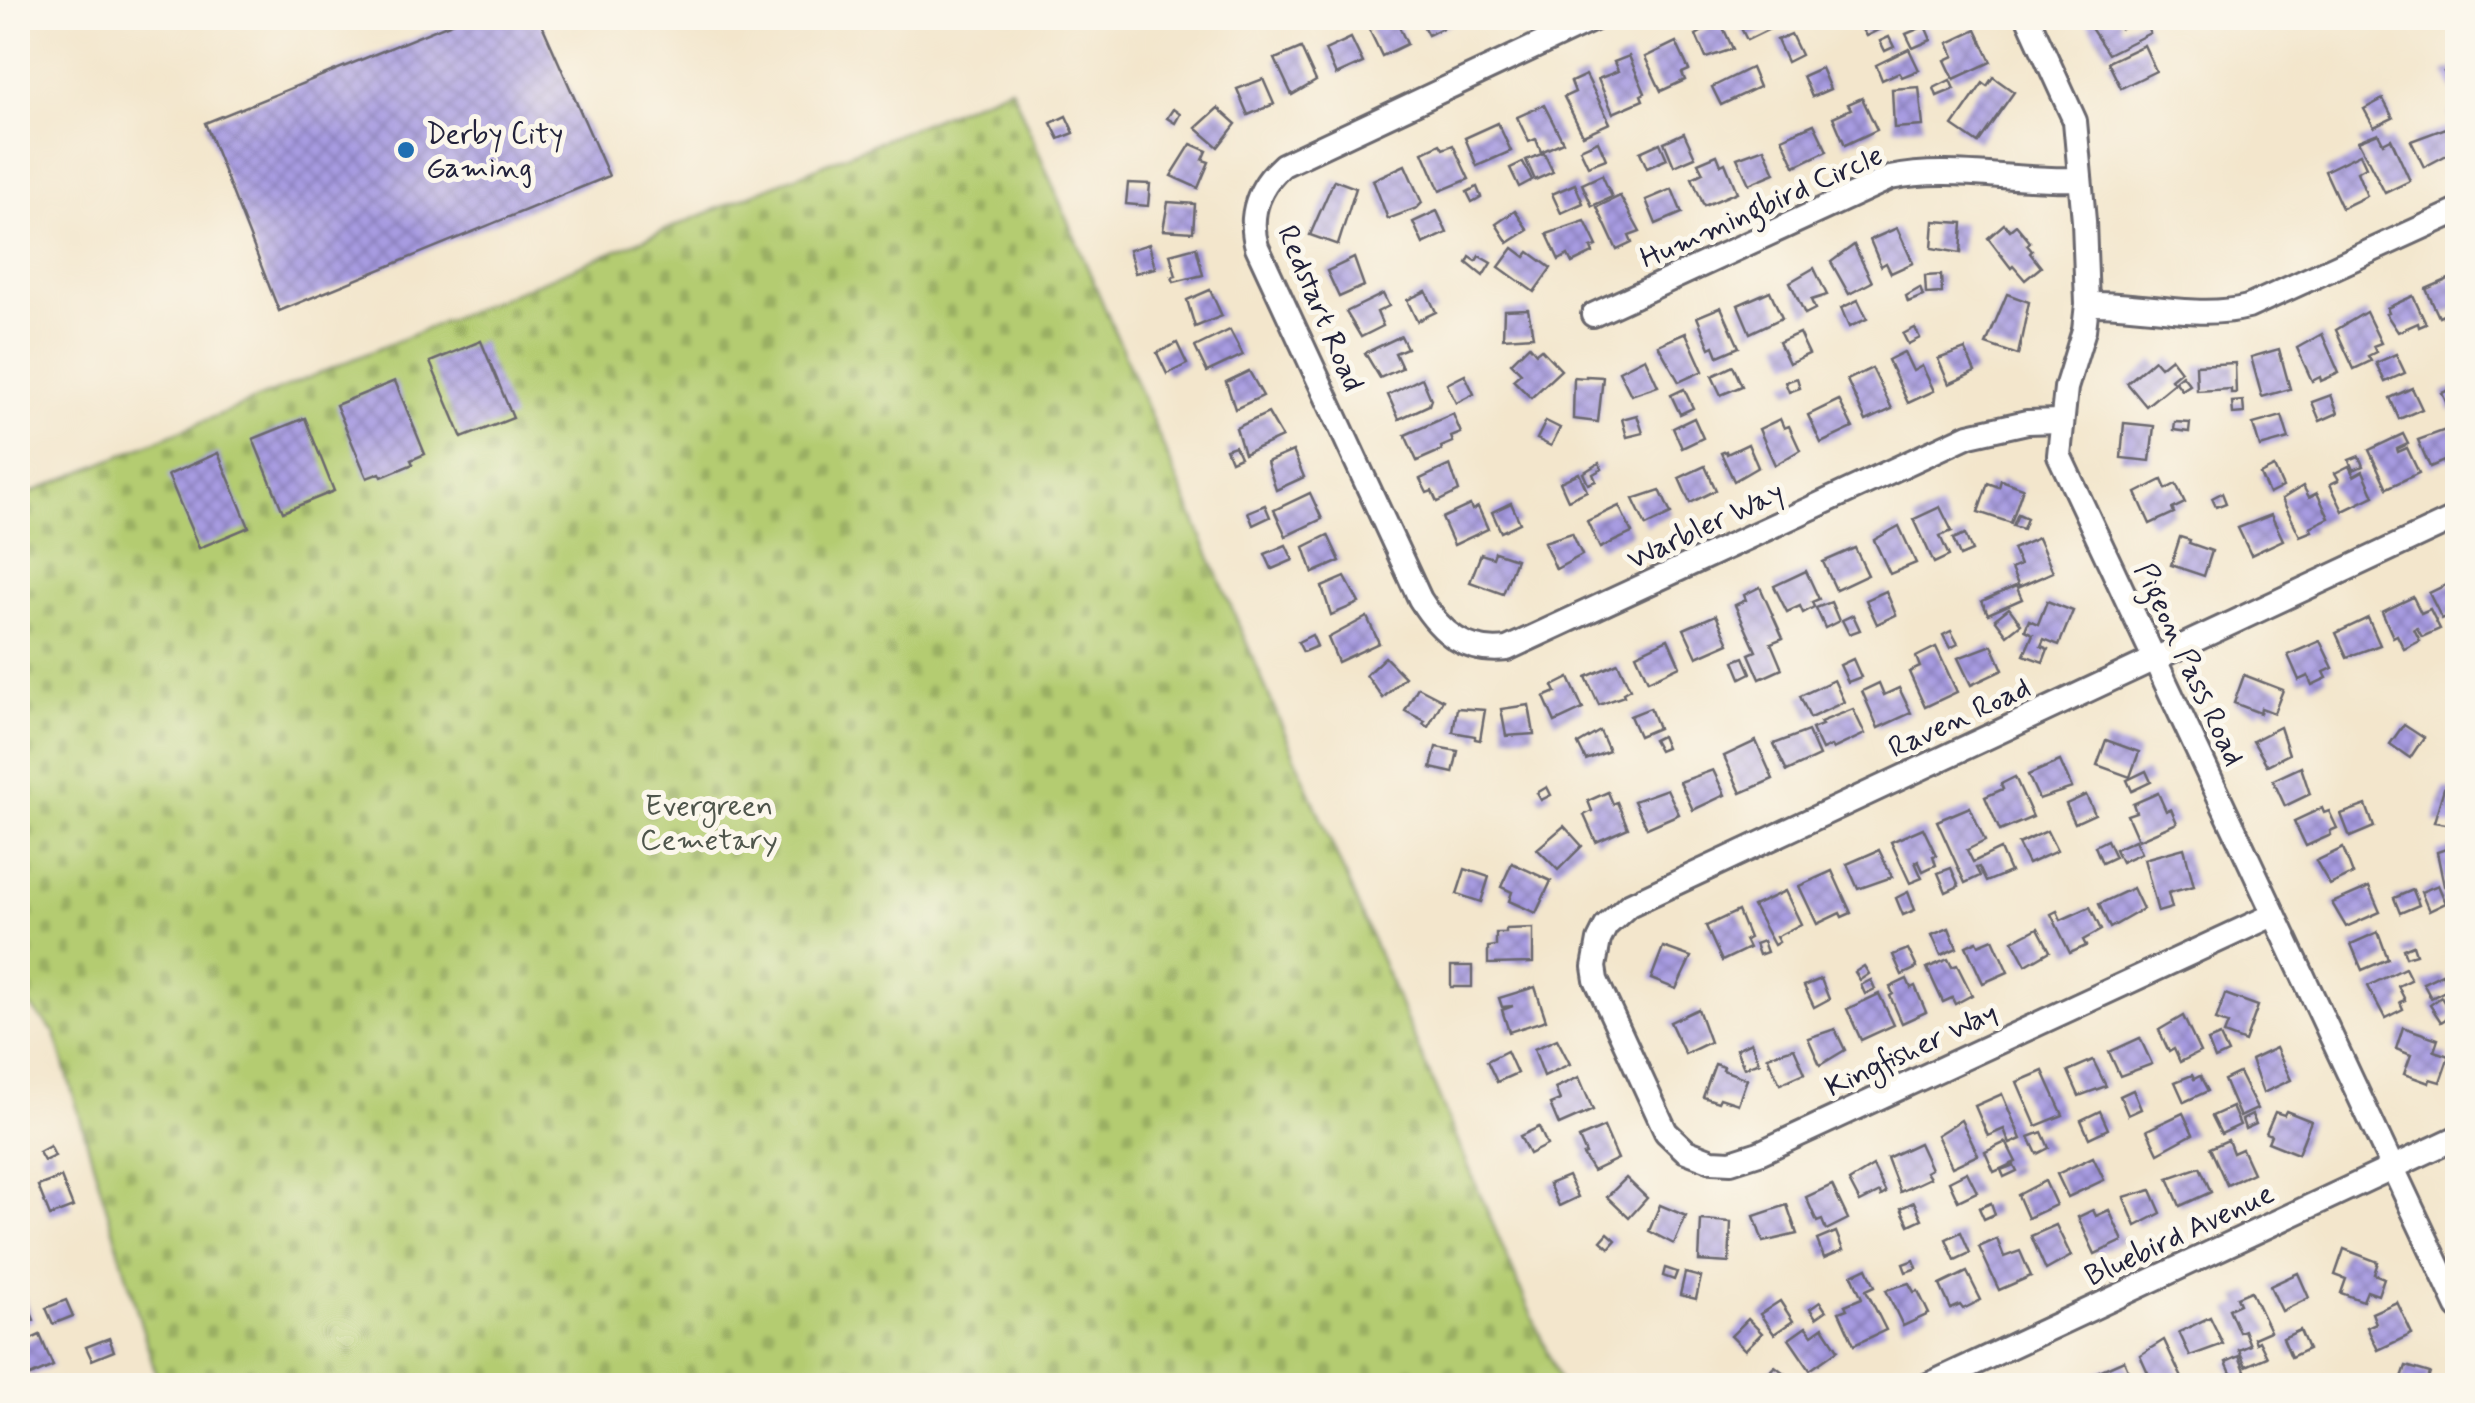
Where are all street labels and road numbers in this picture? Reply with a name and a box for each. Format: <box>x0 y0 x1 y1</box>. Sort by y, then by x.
street label: Hummingbird Circle <box>1634 136 1890 281</box>
street label: Redstart Road <box>1267 220 1372 398</box>
street label: Warbler Way <box>1621 473 1790 580</box>
street label: Pigeon Pass Road <box>2122 557 2253 774</box>
street label: Raven Road <box>1882 669 2037 768</box>
street label: Kingfisher Way <box>1819 993 2005 1109</box>
street label: Bluebird Avenue <box>2079 1174 2281 1296</box>

